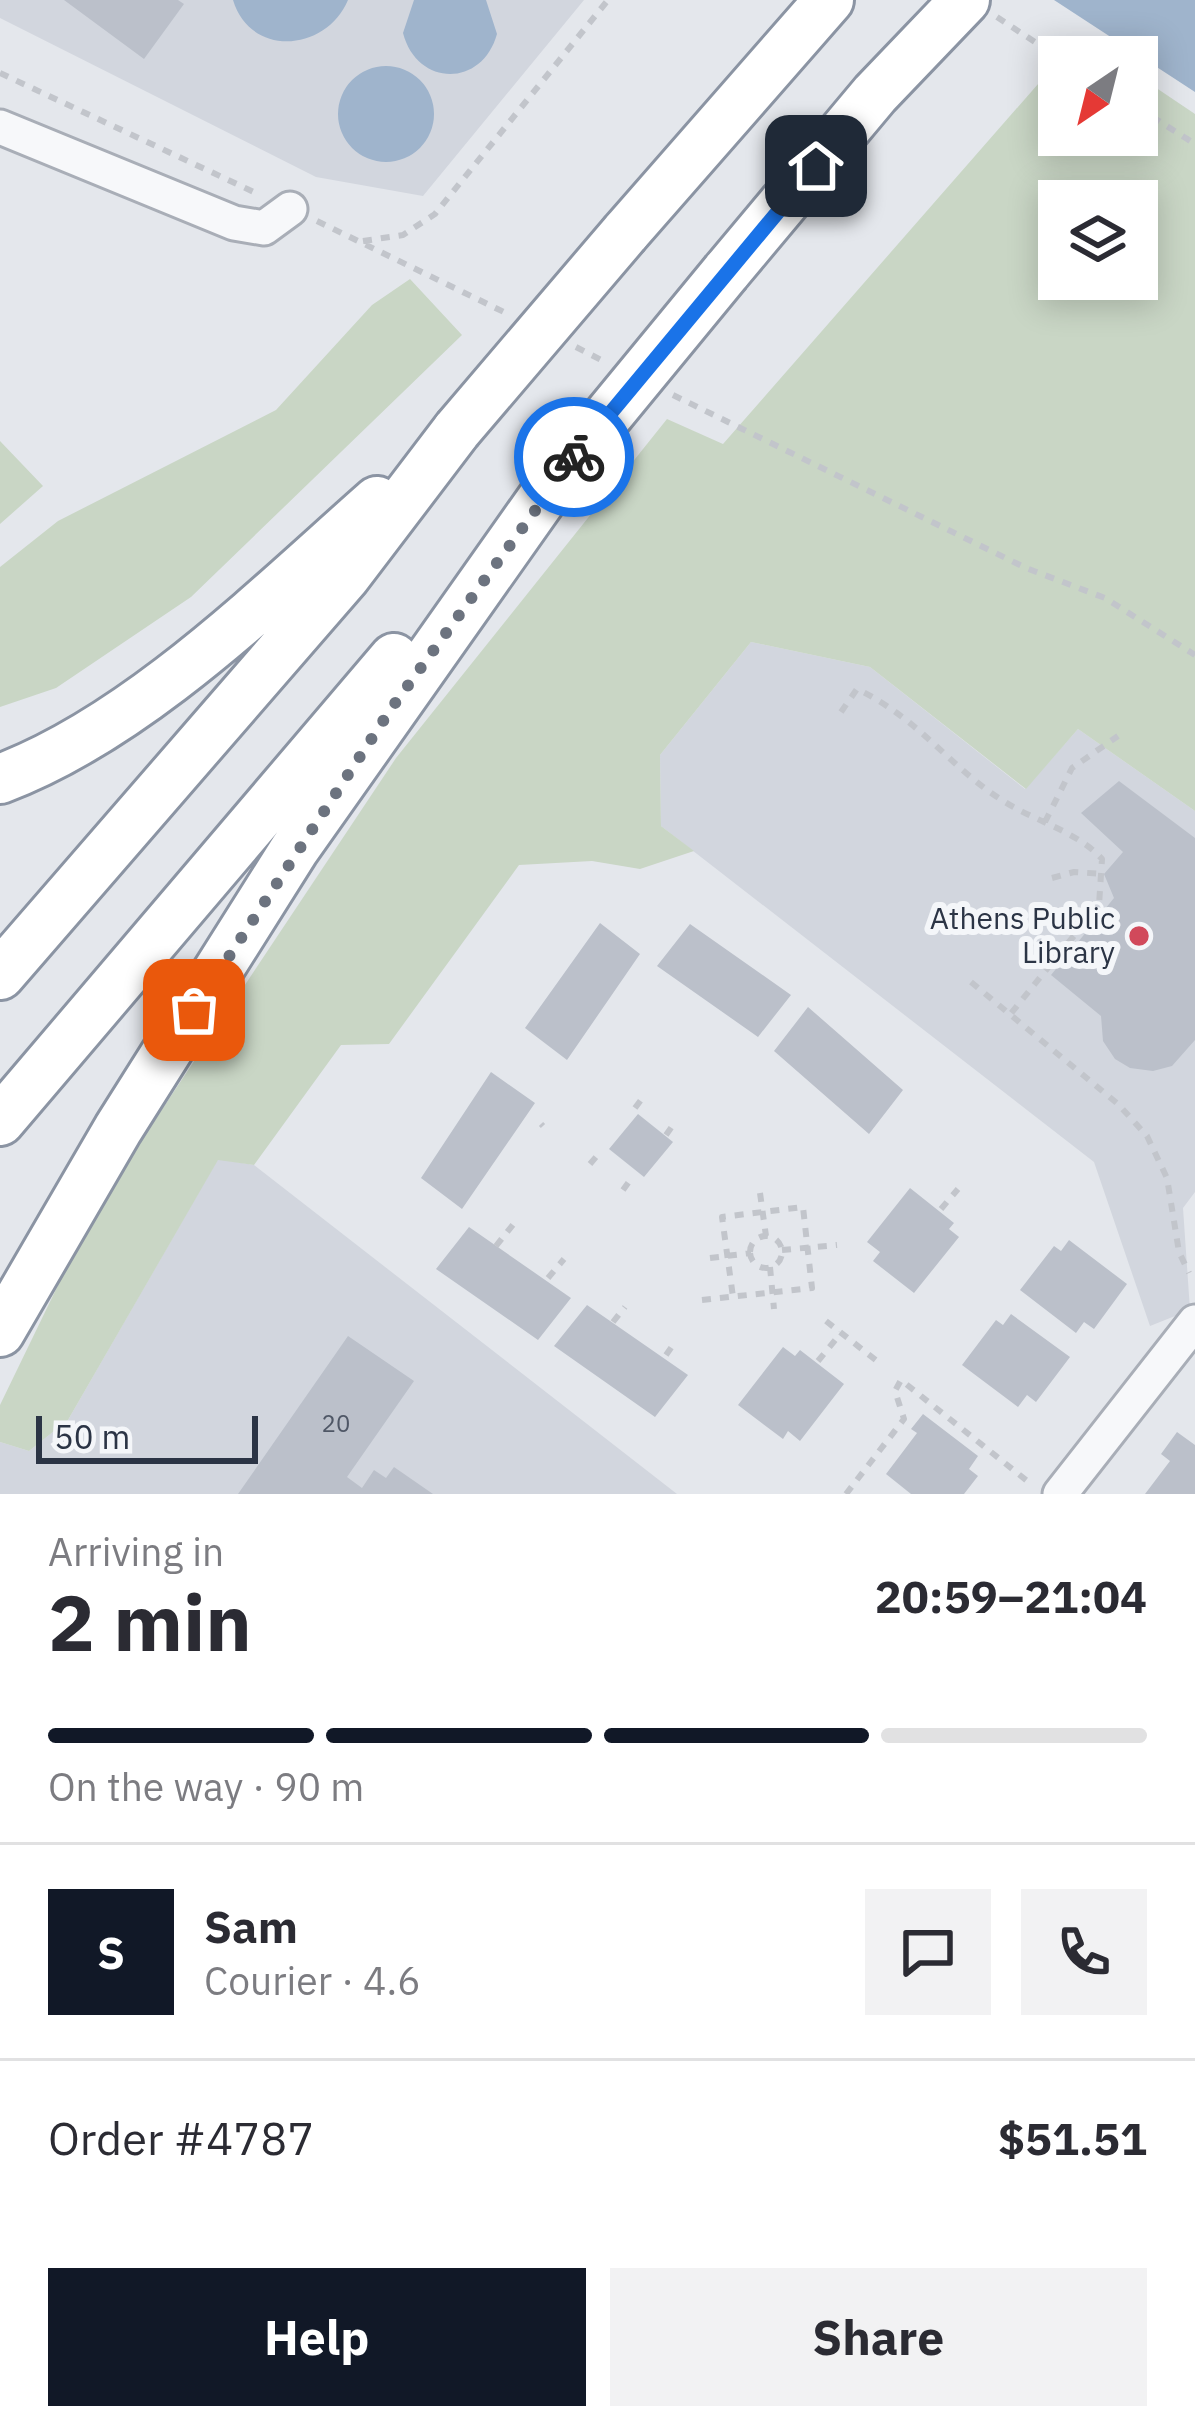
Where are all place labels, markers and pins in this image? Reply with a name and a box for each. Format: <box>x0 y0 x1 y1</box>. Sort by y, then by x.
pin <box>765 115 867 217</box>
place label: Athens Public Library <box>930 898 1115 971</box>
marker: Athens Public Library <box>1126 923 1152 949</box>
pin <box>143 959 245 1061</box>

